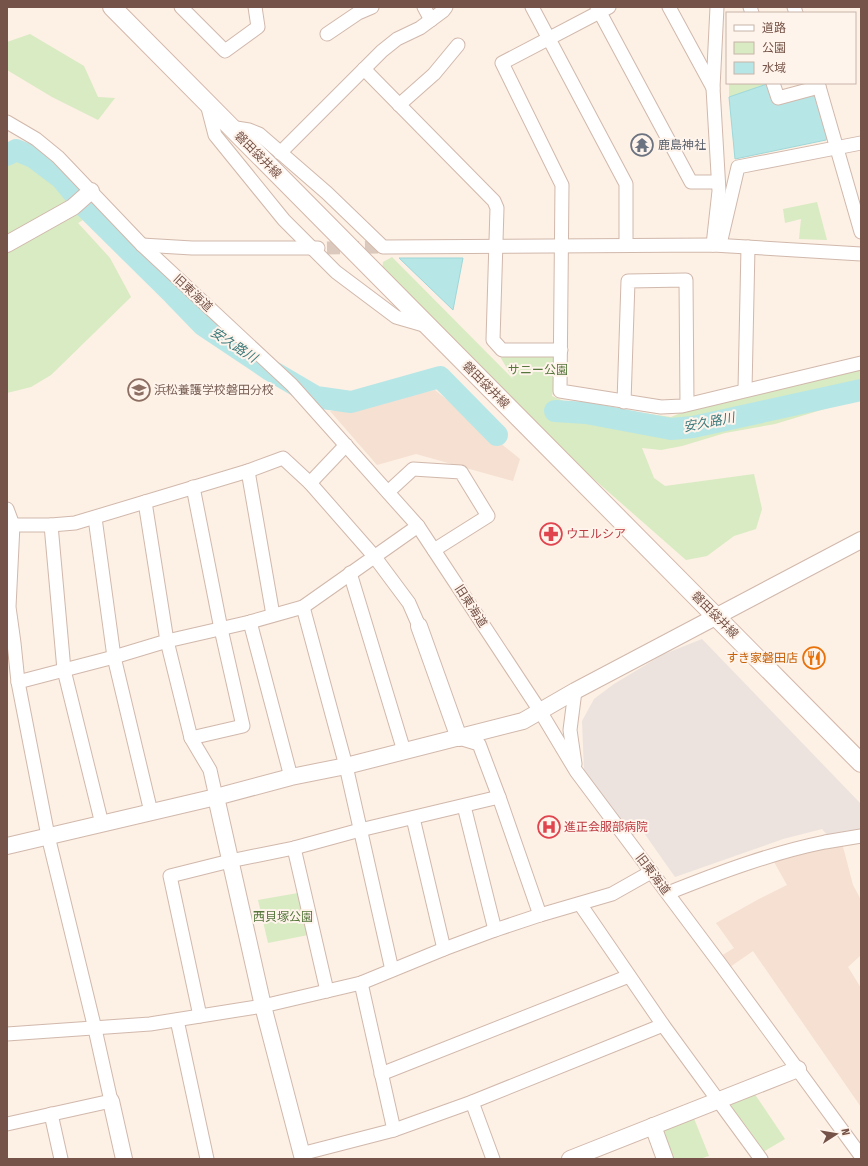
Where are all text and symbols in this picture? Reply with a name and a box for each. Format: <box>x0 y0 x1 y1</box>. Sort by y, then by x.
legend <box>726 12 856 84</box>
text: 道路 <box>762 21 786 35</box>
text: 公園 <box>762 41 786 55</box>
text: 水域 <box>762 61 786 75</box>
street label: 磐田袋井線 <box>232 129 284 181</box>
temple icon: 鹿島神社 <box>629 132 655 158</box>
place label: 鹿島神社 <box>658 138 706 152</box>
street label: 旧東海道 <box>171 272 215 314</box>
water label: 安久路川 <box>208 325 262 367</box>
street label: 磐田袋井線 <box>460 359 512 411</box>
park label: サニー公園 <box>508 363 568 377</box>
school or university icon: 浜松養護学校磐田分校 <box>126 377 152 403</box>
place label: 浜松養護学校磐田分校 <box>154 383 274 397</box>
water label: 安久路川 <box>682 409 738 434</box>
pharmacy icon: ウエルシア <box>538 521 564 547</box>
place label: ウエルシア <box>566 527 626 541</box>
street label: 旧東海道 <box>452 582 490 630</box>
street label: 磐田袋井線 <box>689 589 741 641</box>
restaurant icon: すき家磐田店 <box>801 645 827 671</box>
place label: すき家磐田店 <box>726 651 798 665</box>
hospital icon: 進正会服部病院 <box>536 814 562 840</box>
place label: 進正会服部病院 <box>564 820 648 834</box>
street label: 旧東海道 <box>633 851 673 897</box>
park label: 西貝塚公園 <box>253 910 313 924</box>
north arrow <box>816 1114 856 1154</box>
text: N <box>838 1127 852 1137</box>

